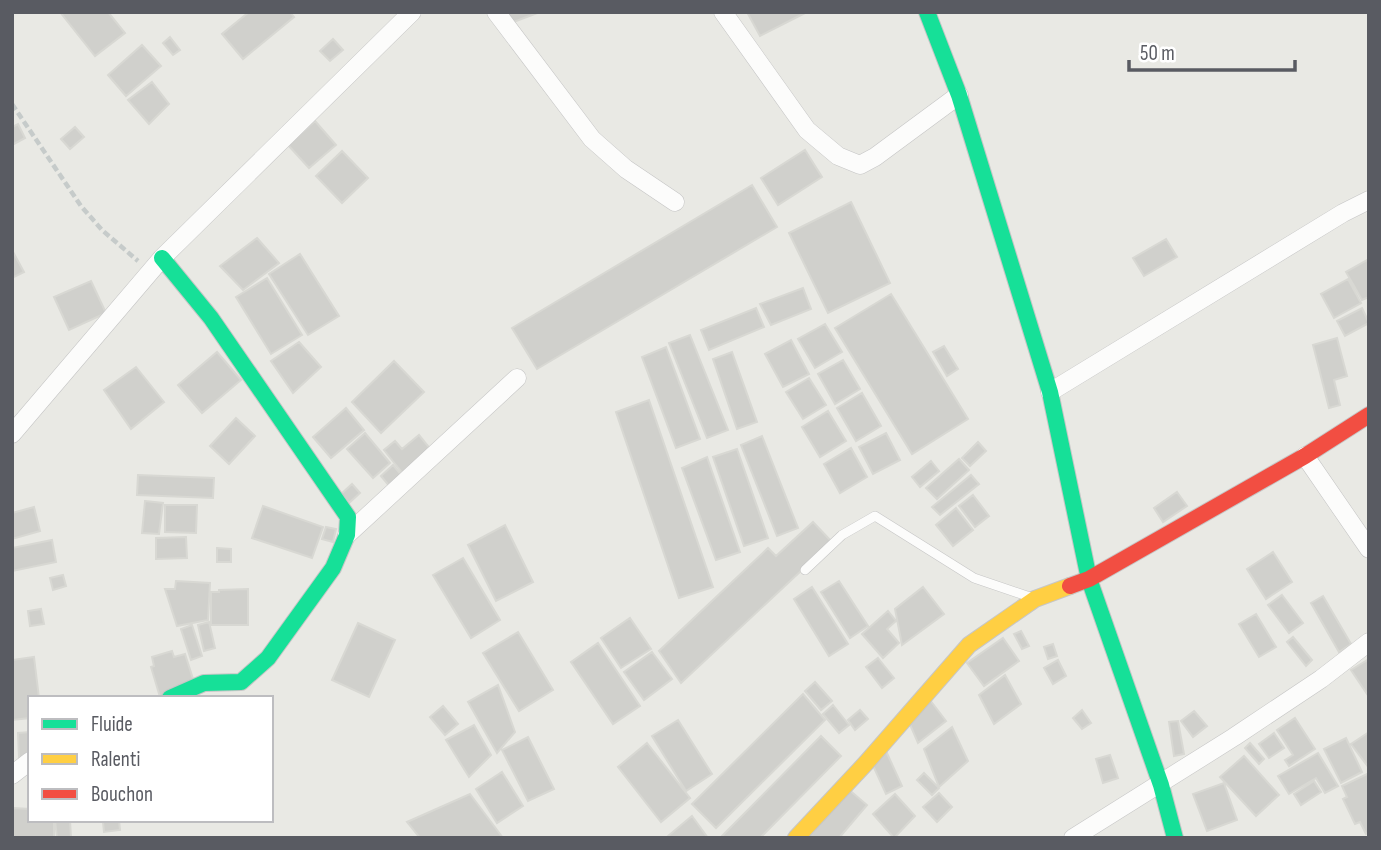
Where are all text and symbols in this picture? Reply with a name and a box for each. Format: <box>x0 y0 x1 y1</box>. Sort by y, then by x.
scale bar <box>1129 28 1295 72</box>
text: 50 m <box>1140 41 1175 66</box>
legend <box>28 696 273 822</box>
text: Fluide <box>91 712 133 737</box>
text: Ralenti <box>91 747 140 772</box>
text: Bouchon <box>91 782 153 807</box>

